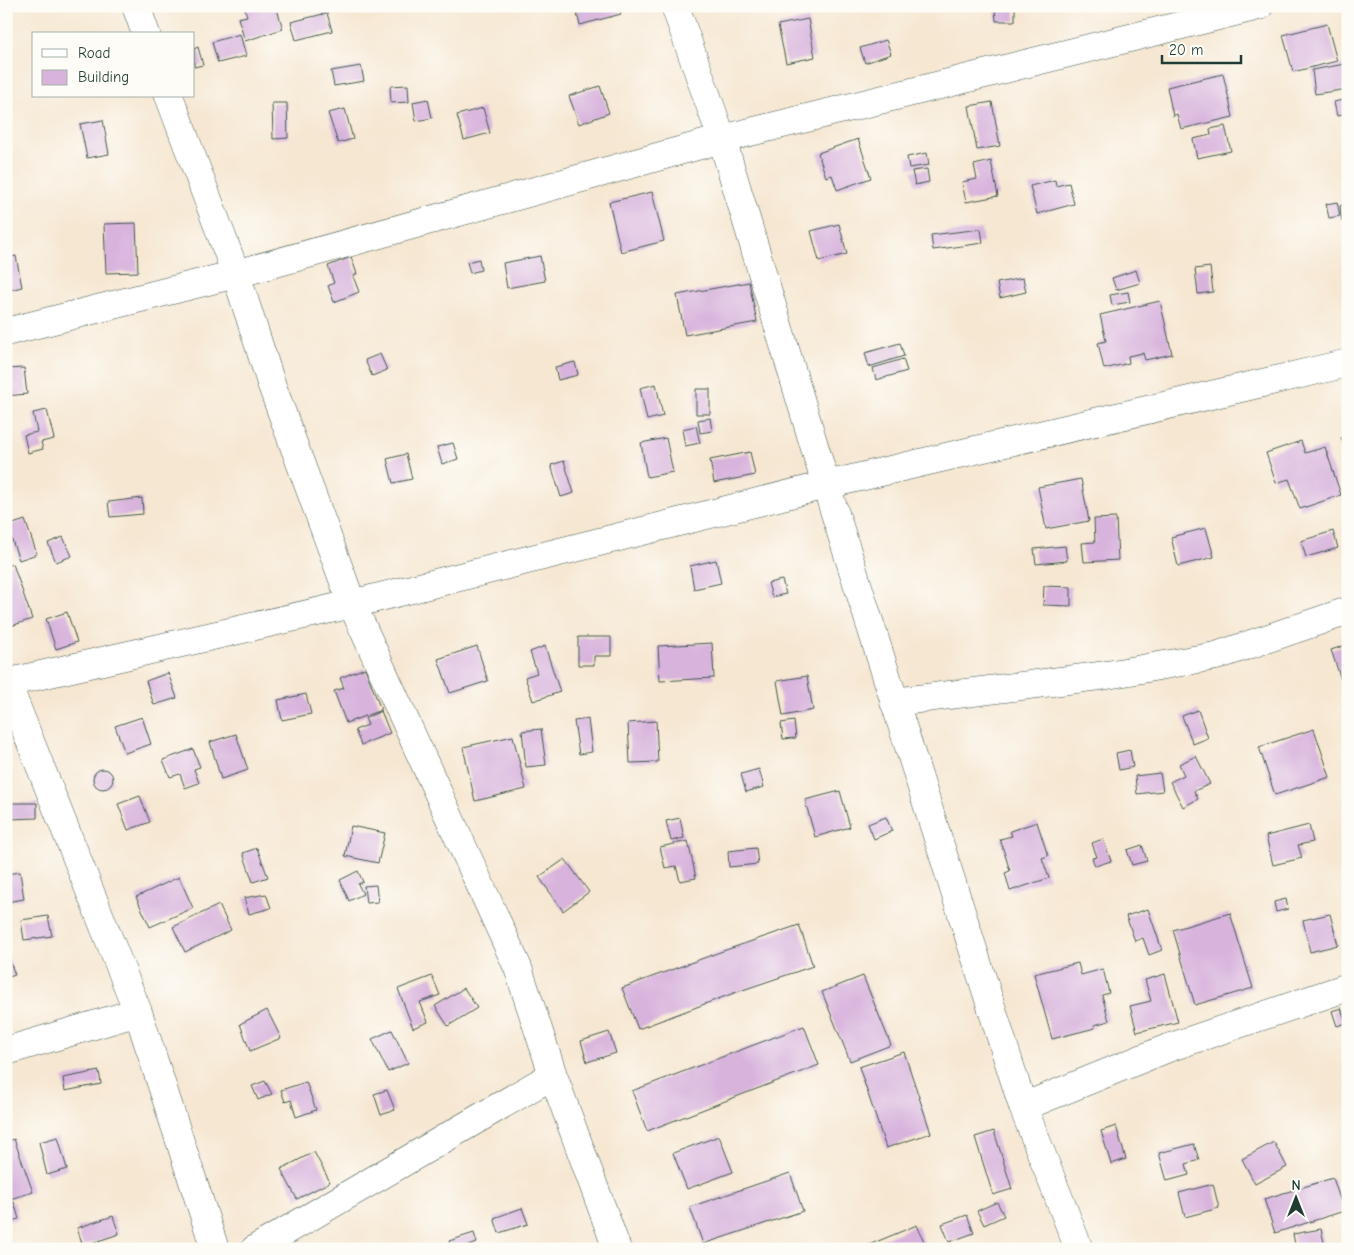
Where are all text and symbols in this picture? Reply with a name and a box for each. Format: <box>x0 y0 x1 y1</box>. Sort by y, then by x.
legend <box>32 32 195 98</box>
scale bar <box>1162 32 1240 64</box>
text: 20 m <box>1169 41 1203 59</box>
text: Road <box>78 44 110 62</box>
text: Building <box>78 68 129 86</box>
north arrow <box>1272 1172 1322 1222</box>
text: N <box>1291 1177 1301 1194</box>

